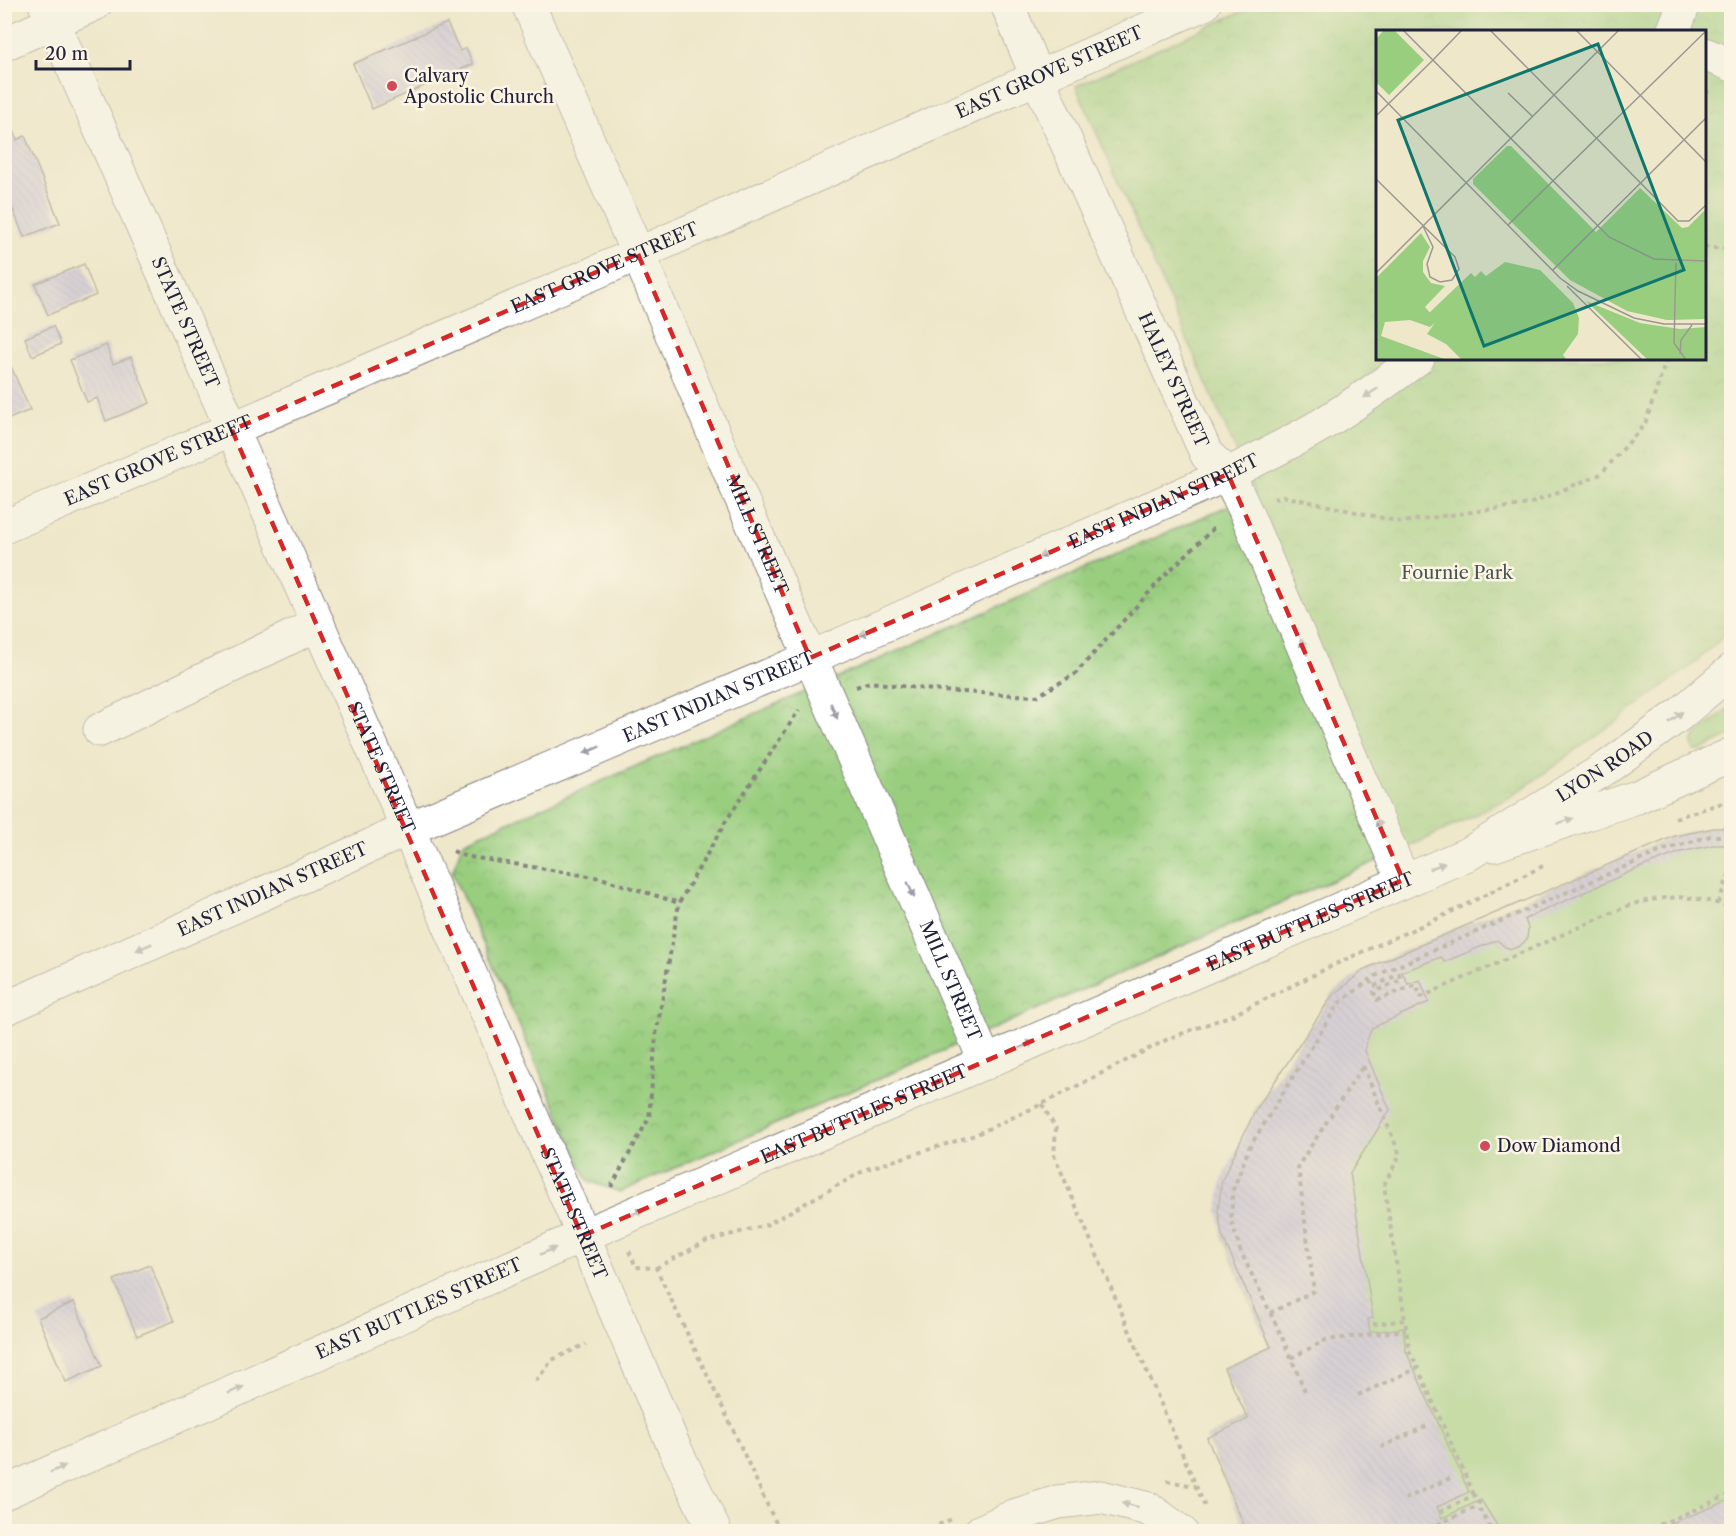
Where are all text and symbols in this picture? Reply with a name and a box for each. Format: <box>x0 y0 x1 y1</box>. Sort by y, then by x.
street label: EAST GROVE STREET <box>952 21 1147 123</box>
inset map <box>1376 30 1706 360</box>
scale bar <box>36 33 130 71</box>
text: 20 m <box>45 43 89 65</box>
place label: Calvary Apostolic Church <box>403 65 554 108</box>
marker: Calvary Apostolic Church <box>385 79 399 93</box>
street label: EAST GROVE STREET <box>507 218 702 318</box>
street label: STATE STREET <box>147 253 224 392</box>
street label: HALEY STREET <box>1133 309 1213 451</box>
one-way arrow <box>1363 387 1379 399</box>
street label: EAST GROVE STREET <box>61 410 256 511</box>
street label: EAST INDIAN STREET <box>1065 449 1263 554</box>
street label: MILL STREET <box>721 471 793 599</box>
one-way arrow <box>1037 549 1055 559</box>
park label: Fournie Park <box>1401 562 1514 584</box>
one-way arrow <box>859 628 876 637</box>
one-way arrow <box>1299 638 1309 656</box>
street label: EAST INDIAN STREET <box>620 646 818 747</box>
street label: STATE STREET <box>342 698 420 837</box>
one-way arrow <box>829 702 839 720</box>
one-way arrow <box>1668 710 1684 723</box>
street label: LYON ROAD <box>1553 726 1658 807</box>
one-way arrow <box>583 746 600 755</box>
one-way arrow <box>1556 816 1574 826</box>
one-way arrow <box>1376 818 1385 835</box>
street label: EAST INDIAN STREET <box>174 837 372 941</box>
one-way arrow <box>1429 861 1447 871</box>
street label: EAST BUTTLES STREET <box>1204 867 1418 976</box>
one-way arrow <box>907 881 916 899</box>
street label: MILL STREET <box>915 917 986 1044</box>
one-way arrow <box>135 942 153 952</box>
one-way arrow <box>1019 1040 1036 1049</box>
street label: EAST BUTTLES STREET <box>757 1060 972 1169</box>
place label: Dow Diamond <box>1497 1135 1621 1157</box>
marker: Dow Diamond <box>1478 1139 1492 1153</box>
street label: STATE STREET <box>536 1144 612 1283</box>
one-way arrow <box>627 1208 644 1217</box>
one-way arrow <box>540 1246 557 1255</box>
street label: EAST BUTTLES STREET <box>312 1253 526 1364</box>
one-way arrow <box>228 1386 245 1395</box>
one-way arrow <box>49 1464 67 1474</box>
one-way arrow <box>1121 1499 1139 1509</box>

